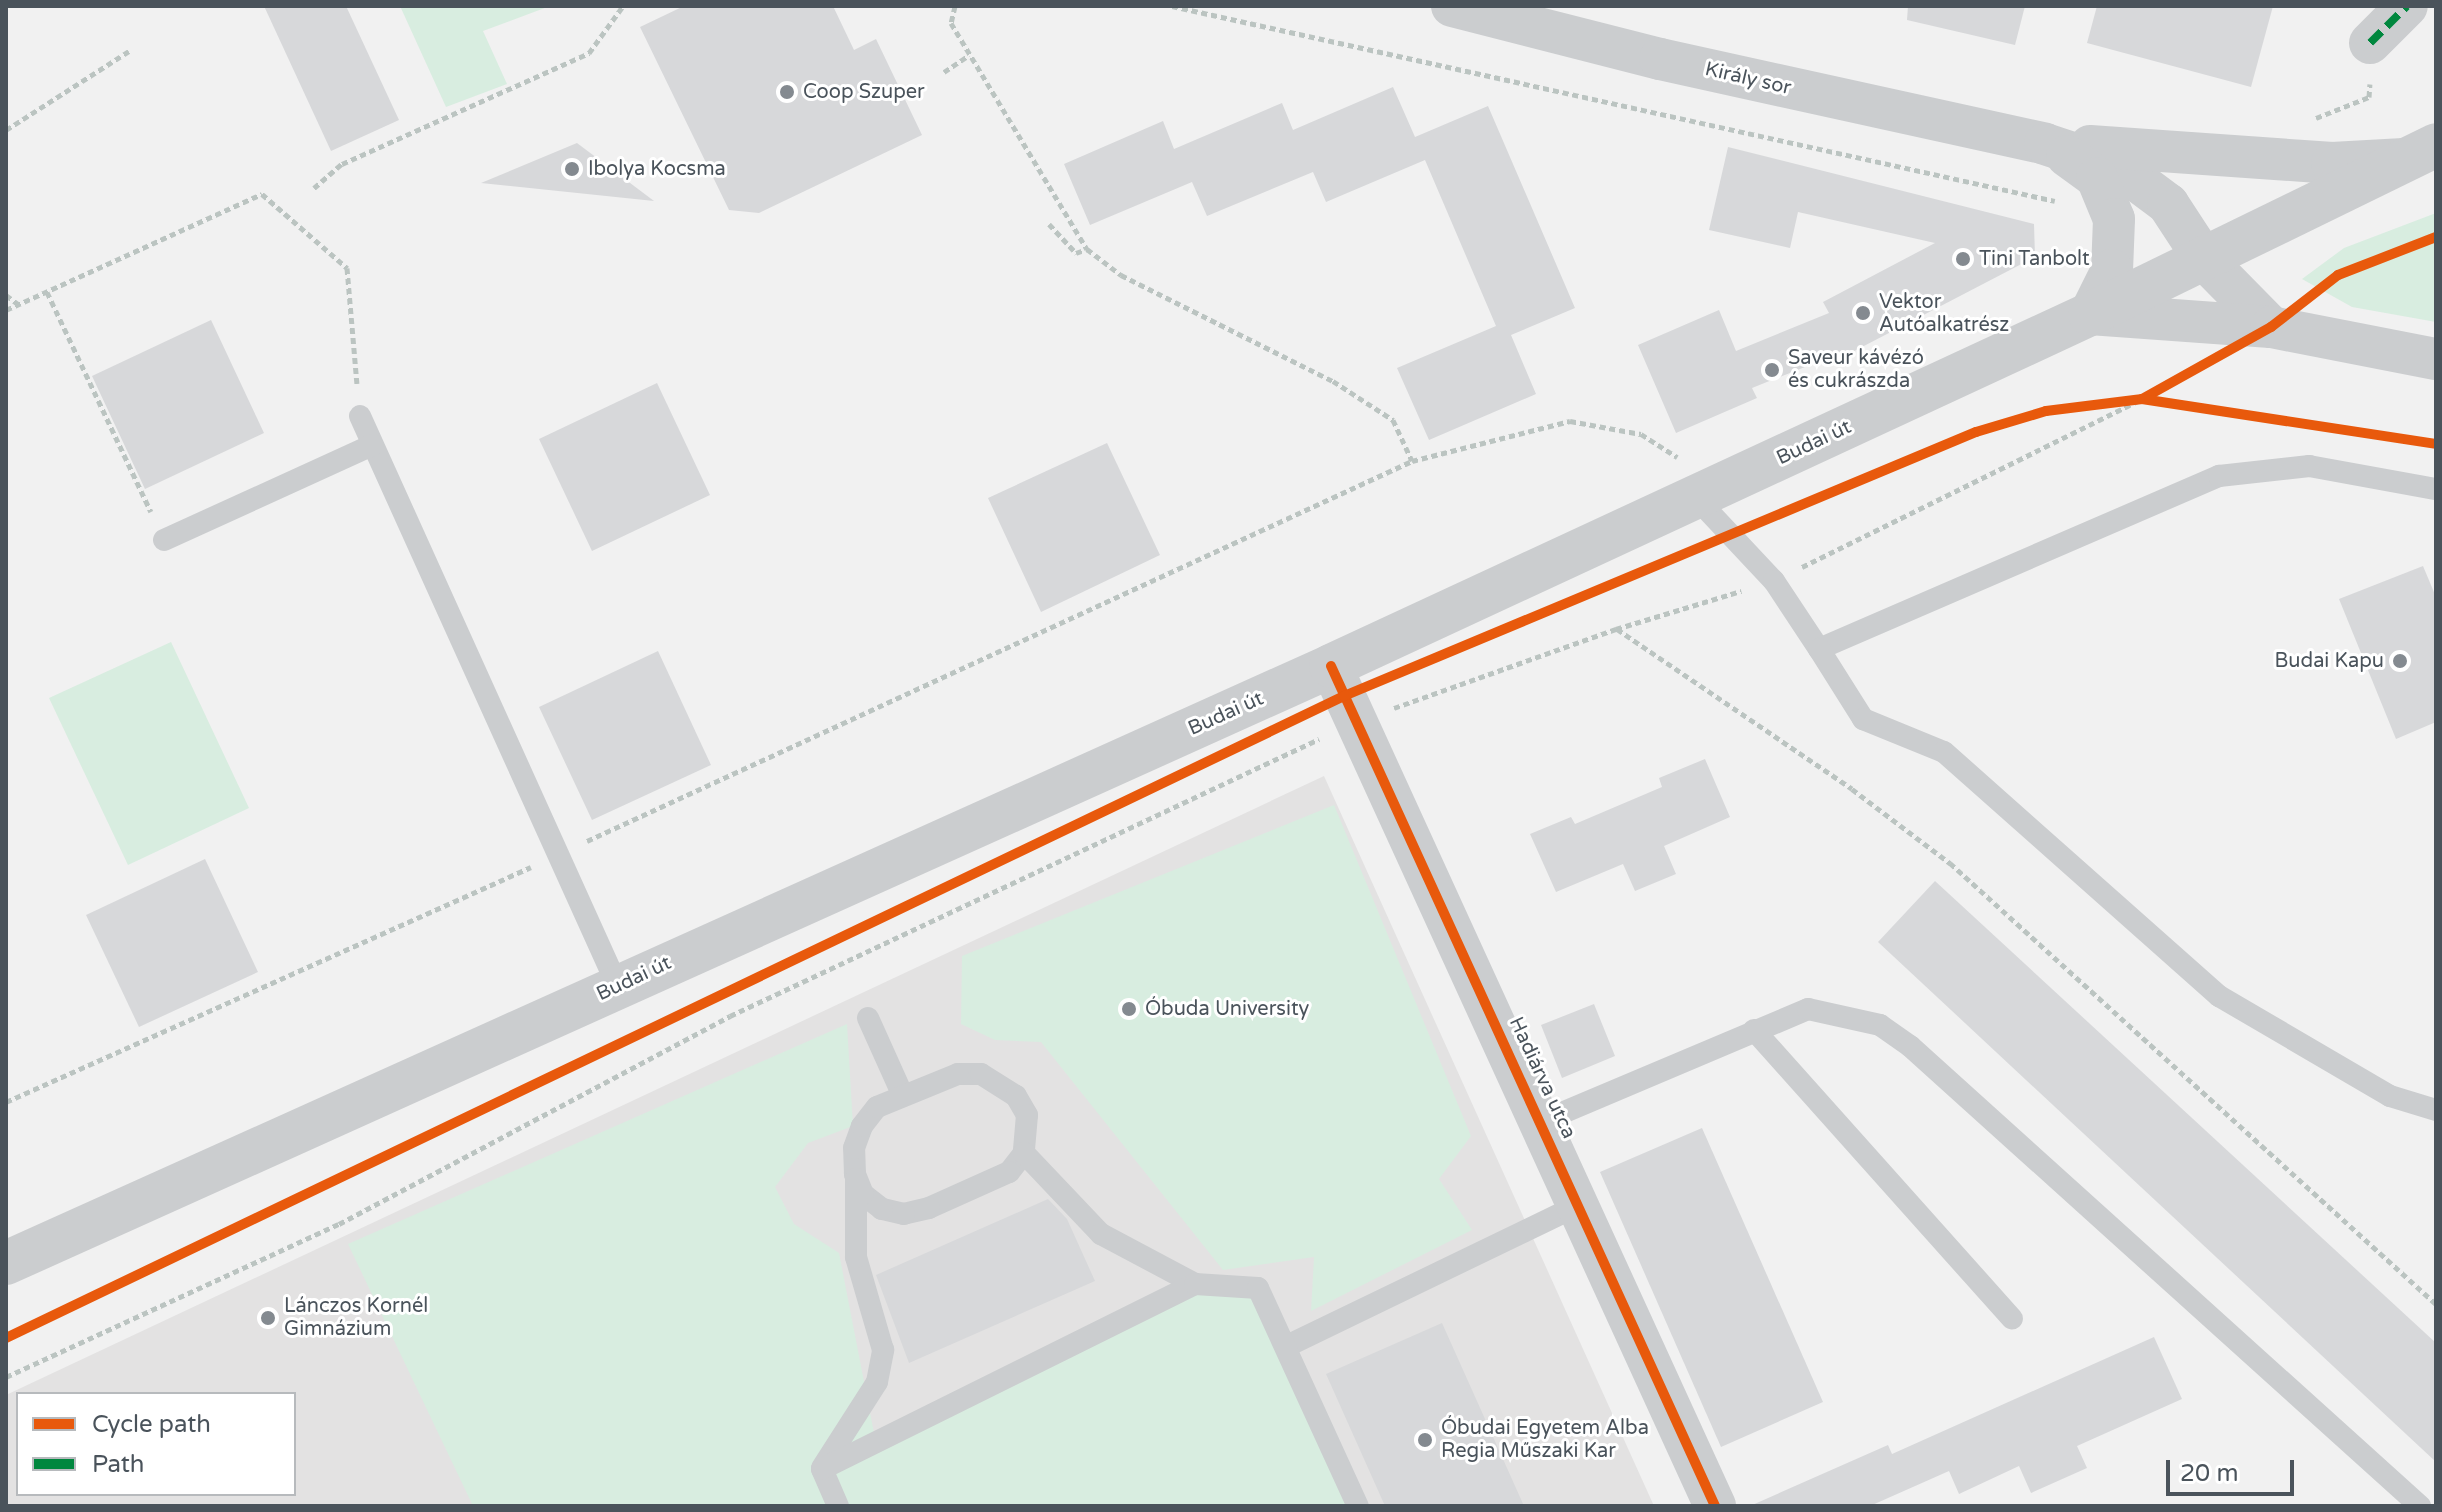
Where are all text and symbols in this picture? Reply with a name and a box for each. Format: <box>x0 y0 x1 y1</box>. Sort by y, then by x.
street label: Király sor <box>1703 57 1793 101</box>
place label: Coop Szuper <box>803 80 925 104</box>
marker: Coop Szuper <box>778 83 796 101</box>
place label: Ibolya Kocsma <box>588 157 726 181</box>
marker: Ibolya Kocsma <box>563 160 581 178</box>
place label: Tini Tanbolt <box>1979 247 2090 271</box>
marker: Tini Tanbolt <box>1954 250 1972 268</box>
place label: Vektor Autóalkatrész <box>1879 290 2009 337</box>
marker: Vektor Autóalkatrész <box>1854 304 1872 322</box>
place label: Saveur kávézó és cukrászda <box>1788 346 1924 393</box>
marker: Saveur kávézó és cukrászda <box>1763 361 1781 379</box>
street label: Budai út <box>1773 415 1855 471</box>
place label: Budai Kapu <box>2275 649 2384 673</box>
marker: Budai Kapu <box>2391 652 2409 670</box>
street label: Budai út <box>1185 687 1267 741</box>
street label: Budai út <box>593 951 675 1007</box>
place label: Óbuda University <box>1145 997 1309 1021</box>
marker: Óbuda University <box>1120 1000 1138 1018</box>
street label: Hadiárva utca <box>1503 1013 1581 1143</box>
place label: Lánczos Kornél Gimnázium <box>284 1294 428 1341</box>
marker: Lánczos Kornél Gimnázium <box>259 1309 277 1327</box>
legend <box>16 1392 296 1496</box>
text: Cycle path <box>92 1410 211 1439</box>
place label: Óbudai Egyetem Alba Regia Műszaki Kar <box>1441 1416 1649 1463</box>
marker: Óbudai Egyetem Alba Regia Műszaki Kar <box>1416 1431 1434 1449</box>
scale bar <box>2170 1444 2298 1494</box>
text: Path <box>92 1450 145 1479</box>
text: 20 m <box>2180 1459 2238 1488</box>

